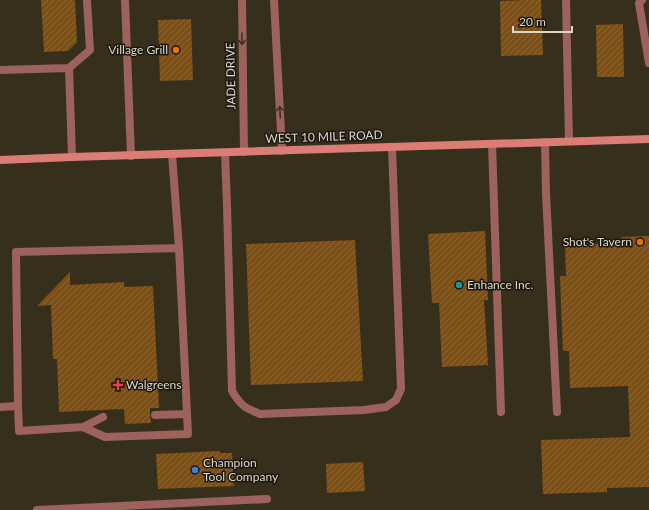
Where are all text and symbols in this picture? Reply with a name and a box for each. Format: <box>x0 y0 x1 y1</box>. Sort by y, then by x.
scale bar <box>513 8 572 34</box>
text: 20 m <box>519 14 546 29</box>
one-way arrow <box>238 32 246 45</box>
place label: Village Grill <box>108 42 168 57</box>
street label: JADE DRIVE <box>222 42 239 110</box>
marker: Village Grill <box>171 45 181 55</box>
one-way arrow <box>276 106 283 119</box>
street label: WEST 10 MILE ROAD <box>265 127 383 146</box>
place label: Shot's Tavern <box>563 234 632 249</box>
marker: Shot's Tavern <box>635 237 645 247</box>
place label: Enhance Inc. <box>467 277 534 292</box>
marker: Enhance Inc. <box>454 280 464 290</box>
place label: Walgreens <box>126 377 181 392</box>
marker: Walgreens <box>113 380 123 390</box>
place label: Champion Tool Company <box>203 455 279 484</box>
marker: Champion Tool Company <box>190 465 200 475</box>

